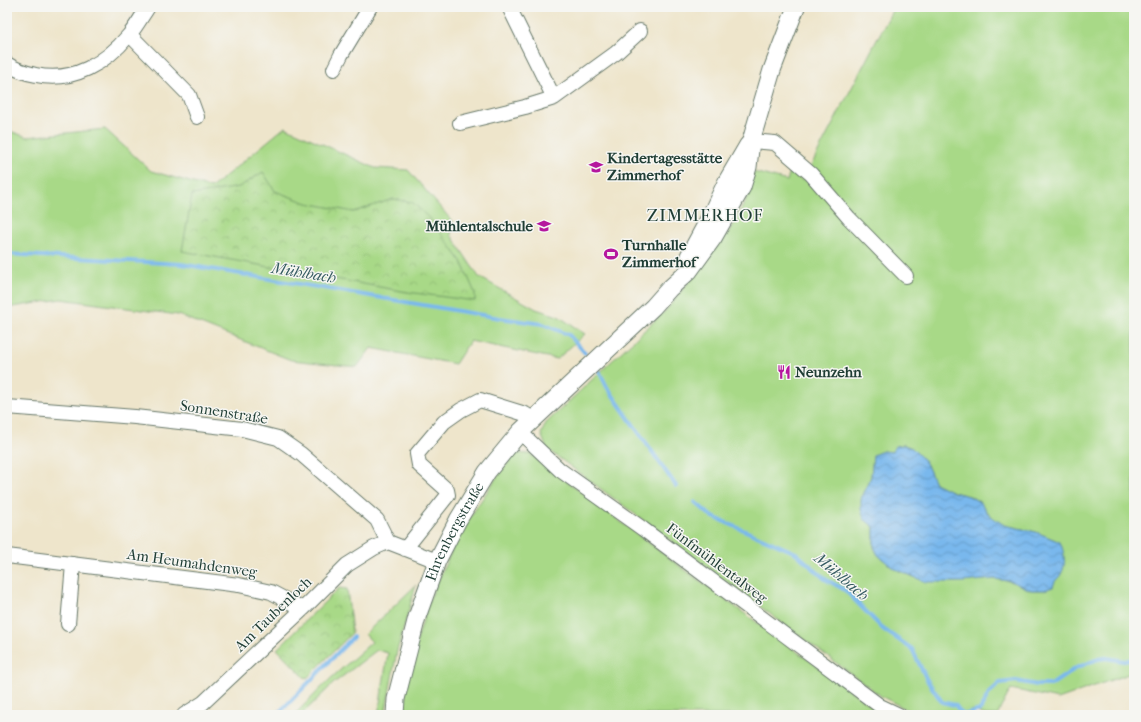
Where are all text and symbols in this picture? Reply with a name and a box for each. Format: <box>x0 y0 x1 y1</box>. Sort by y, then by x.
place label: Kindertagesstätte Zimmerhof <box>607 149 723 184</box>
school or university icon: Kindertagesstätte Zimmerhof <box>588 159 604 175</box>
district label: ZIMMERHOF <box>647 205 763 225</box>
place label: Mühlentalschule <box>425 217 534 235</box>
school or university icon: Mühlentalschule <box>536 218 552 234</box>
place label: Turnhalle Zimmerhof <box>621 236 700 271</box>
sports icon: Turnhalle Zimmerhof <box>603 246 619 262</box>
water label: Mühlbach <box>269 258 337 287</box>
place label: Neunzehn <box>795 363 862 381</box>
restaurant icon: Neunzehn <box>776 364 792 380</box>
street label: Sonnenstraße <box>179 396 270 428</box>
street label: Ehrenbergstraße <box>422 478 488 584</box>
street label: Fünfmühlentalweg <box>663 519 772 608</box>
street label: Am Heumahdenweg <box>125 545 259 581</box>
water label: Mühlbach <box>810 548 873 604</box>
street label: Am Taubenloch <box>230 572 316 656</box>

